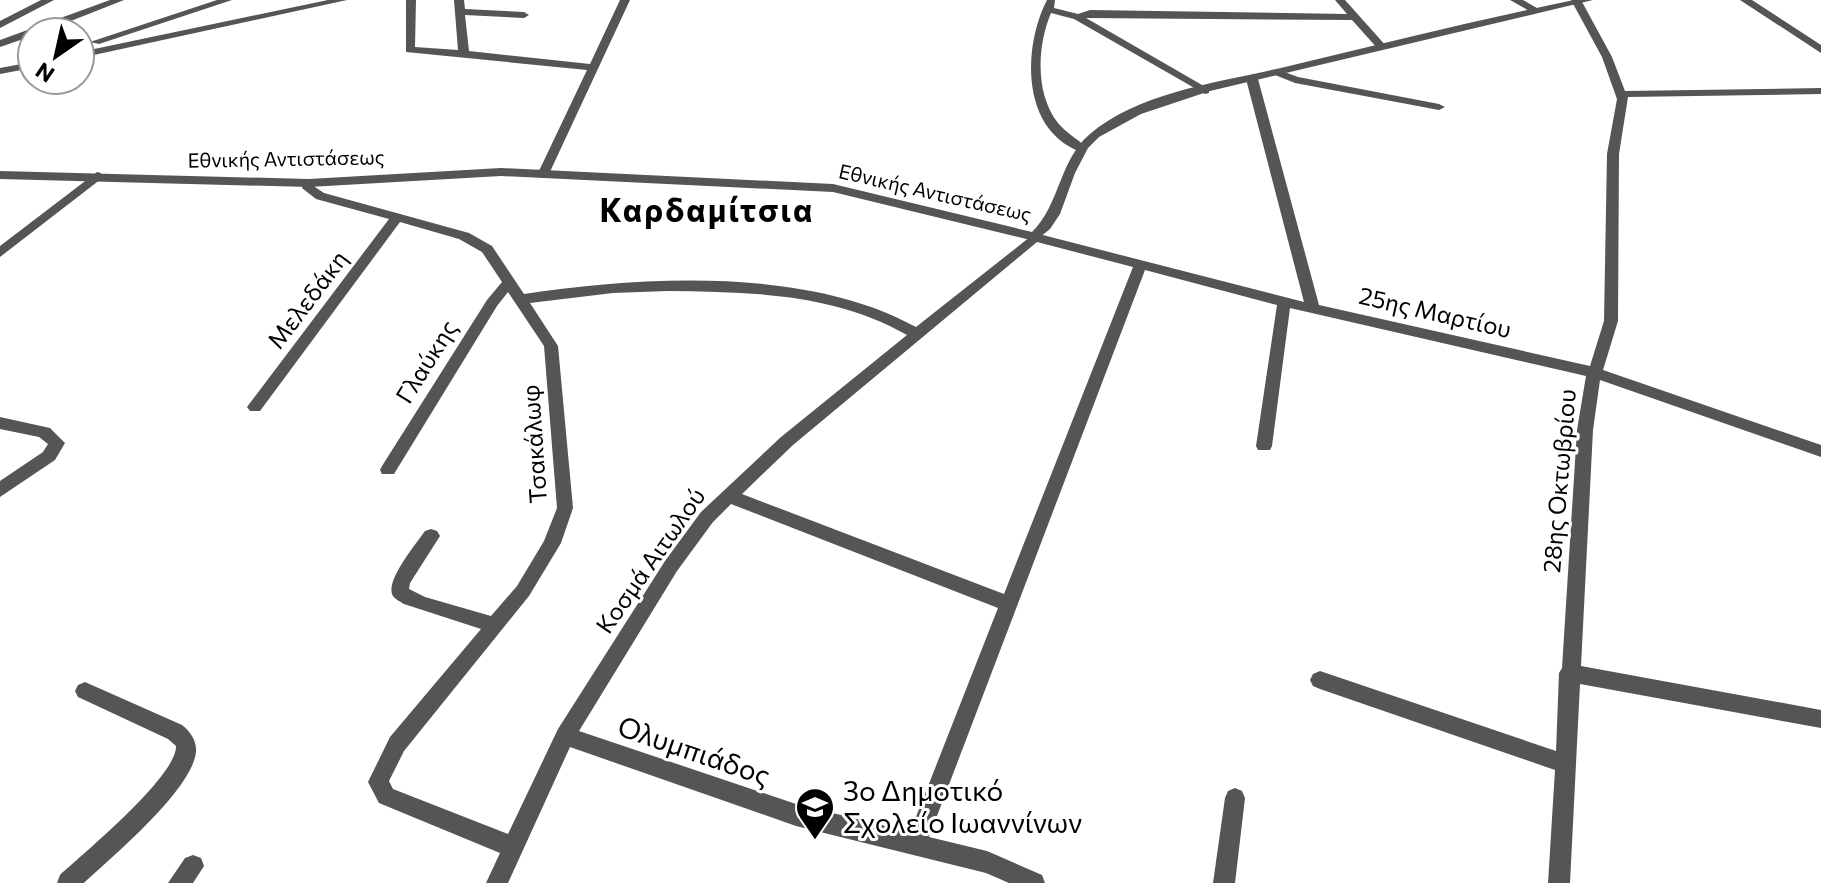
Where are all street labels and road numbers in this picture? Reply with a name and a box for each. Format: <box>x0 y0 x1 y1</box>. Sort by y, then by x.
street label: Εθνικής Αντιστάσεως <box>187 144 385 172</box>
street label: Εθνικής Αντιστάσεως <box>837 158 1034 226</box>
street label: Μελεδάκη <box>261 244 353 354</box>
street label: 25ης Μαρτίου <box>1356 280 1514 343</box>
street label: Γλαύκης <box>389 314 463 408</box>
street label: Τσακάλωφ <box>515 384 552 504</box>
street label: 28ης Οκτωβρίου <box>1536 388 1581 574</box>
street label: Κοσμά Αιτωλού <box>589 482 711 638</box>
street label: Ολυμπιάδος <box>614 708 775 792</box>

